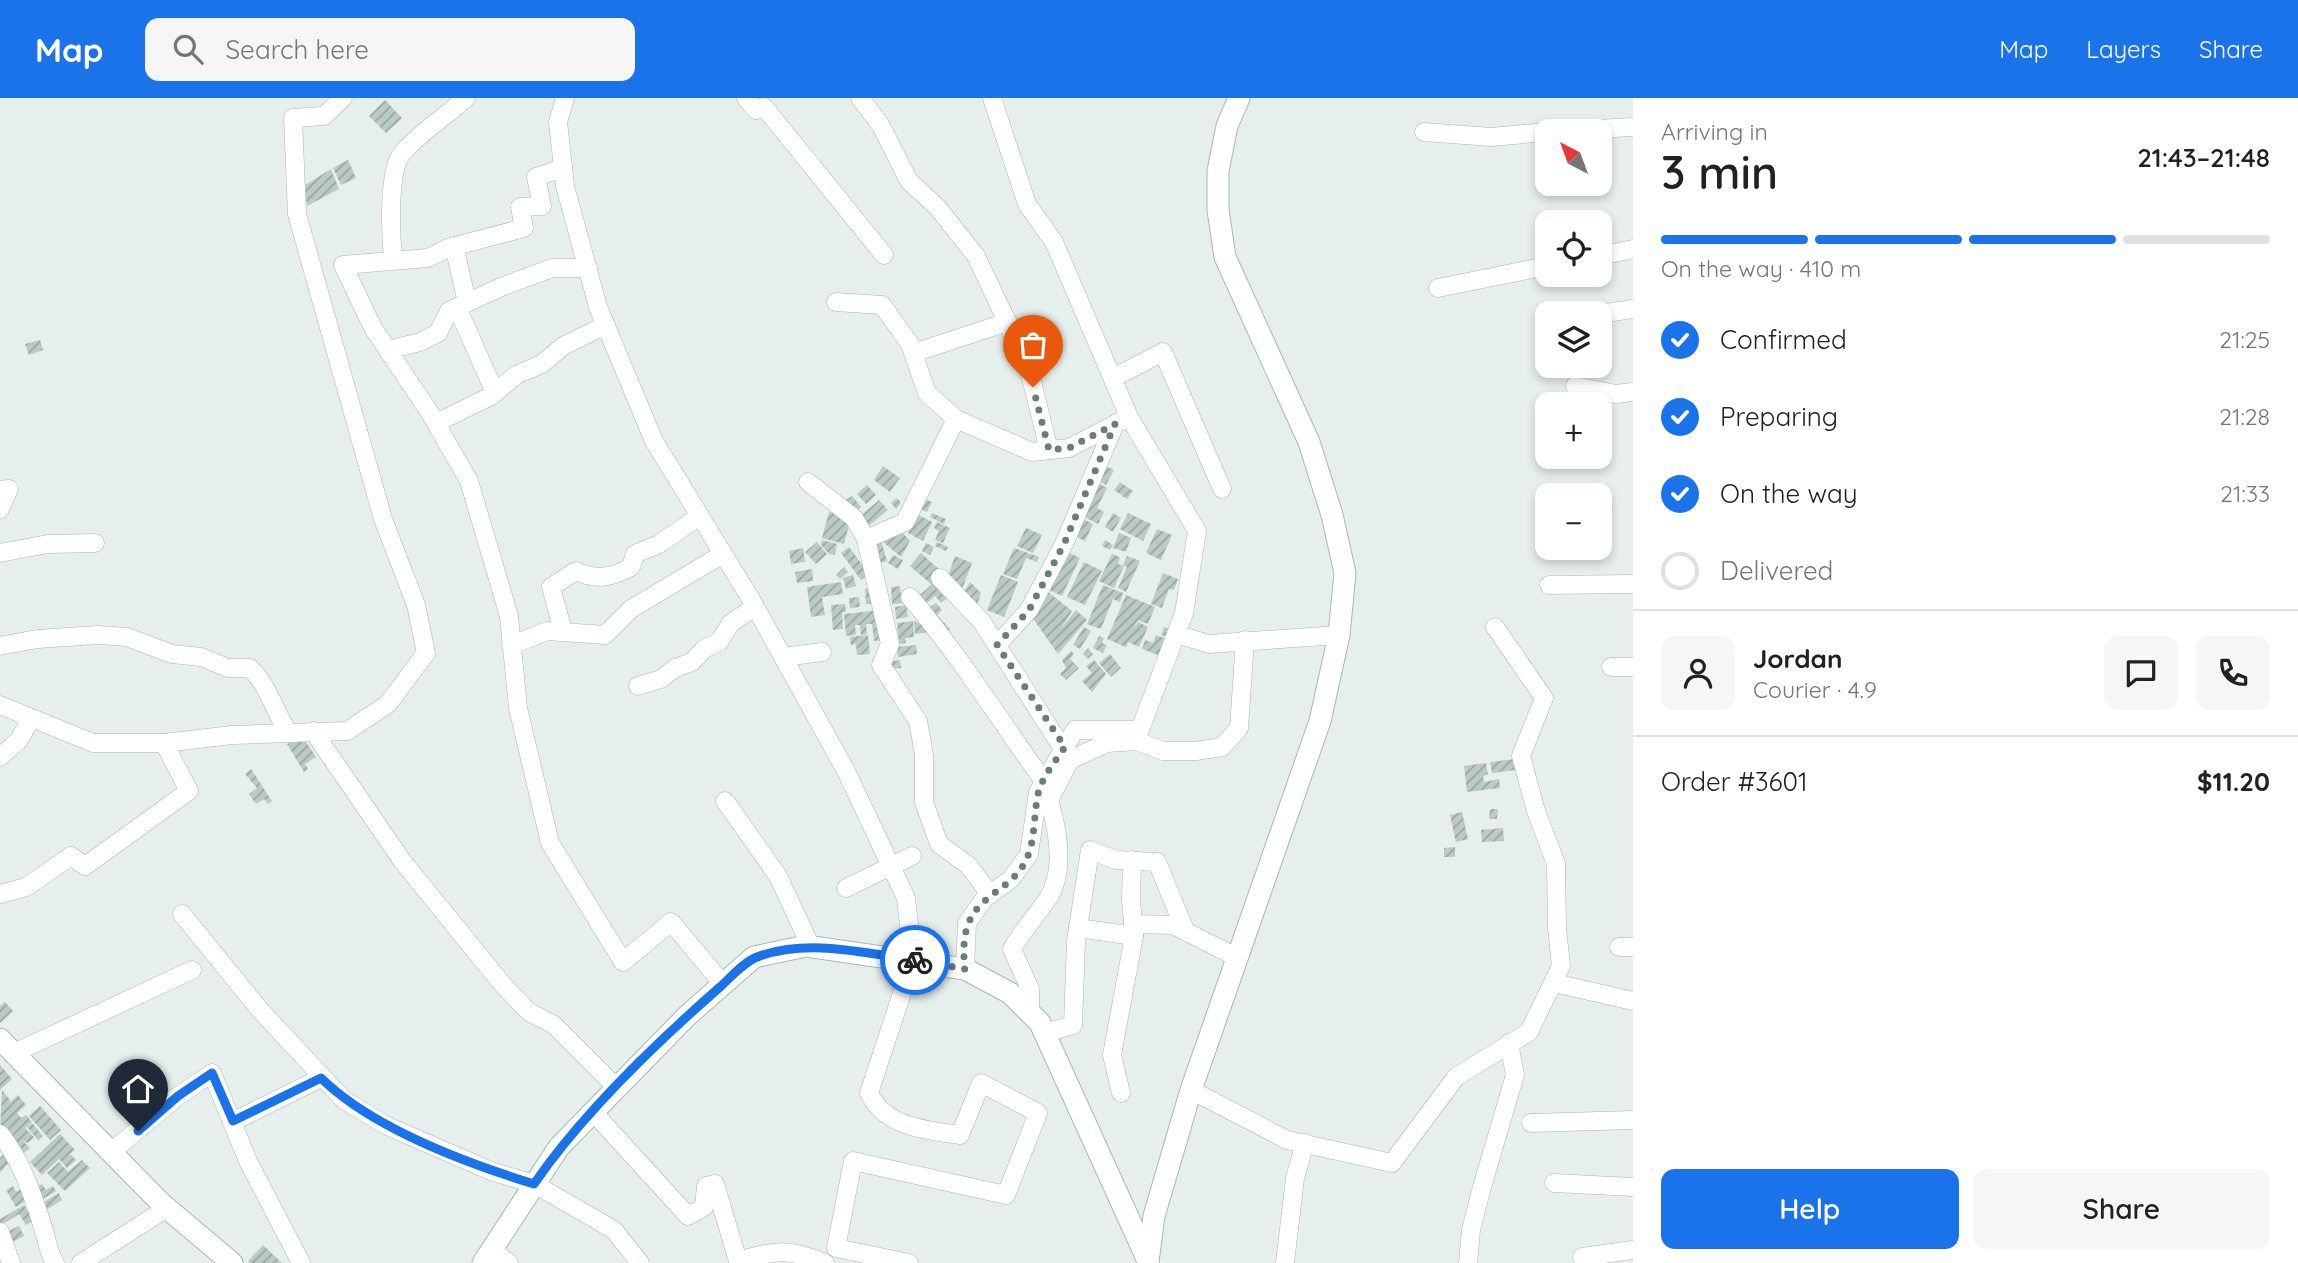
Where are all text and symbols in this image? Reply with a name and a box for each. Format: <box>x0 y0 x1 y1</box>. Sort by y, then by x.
search box <box>145 18 635 81</box>
text: Map <box>35 29 103 70</box>
icon: search <box>169 30 207 68</box>
text: Search here <box>225 33 369 66</box>
text: Map <box>1999 34 2048 64</box>
text: Layers <box>2086 34 2161 64</box>
text: Share <box>2199 34 2263 64</box>
text: Arriving in <box>1661 117 1768 146</box>
north arrow <box>1535 119 1612 196</box>
map controls <box>1535 119 1612 560</box>
text: 21:43–21:48 <box>2137 141 2270 174</box>
text: 3 min <box>1661 143 1778 201</box>
button: locate <box>1535 210 1612 287</box>
text: On the way · 410 m <box>1661 254 1861 283</box>
button: layers <box>1535 301 1612 378</box>
pin <box>1003 315 1063 387</box>
icon: check <box>1661 321 1699 359</box>
text: Confirmed <box>1720 323 1847 356</box>
text: 21:25 <box>2219 325 2270 354</box>
icon: bag <box>1014 326 1052 364</box>
button: + <box>1535 392 1612 469</box>
icon: check <box>1661 398 1699 436</box>
text: Preparing <box>1720 400 1838 433</box>
text: 21:28 <box>2219 402 2270 431</box>
icon: check <box>1661 475 1699 513</box>
text: On the way <box>1720 477 1858 510</box>
text: 21:33 <box>2220 479 2270 508</box>
button: − <box>1535 483 1612 560</box>
text: Delivered <box>1720 554 1833 587</box>
button: person <box>1661 636 1735 710</box>
button: chat <box>2104 636 2178 710</box>
button: phone <box>2196 636 2270 710</box>
text: Jordan <box>1753 642 1842 675</box>
text: Courier · 4.9 <box>1753 675 1877 704</box>
text: Order #3601 <box>1661 765 1808 798</box>
text: $11.20 <box>2197 765 2270 798</box>
courier <box>880 925 950 995</box>
icon: bike <box>896 941 934 979</box>
pin <box>108 1059 168 1131</box>
icon: home <box>119 1070 157 1108</box>
button: Help <box>1661 1169 1959 1249</box>
button: Share <box>1973 1169 2270 1249</box>

